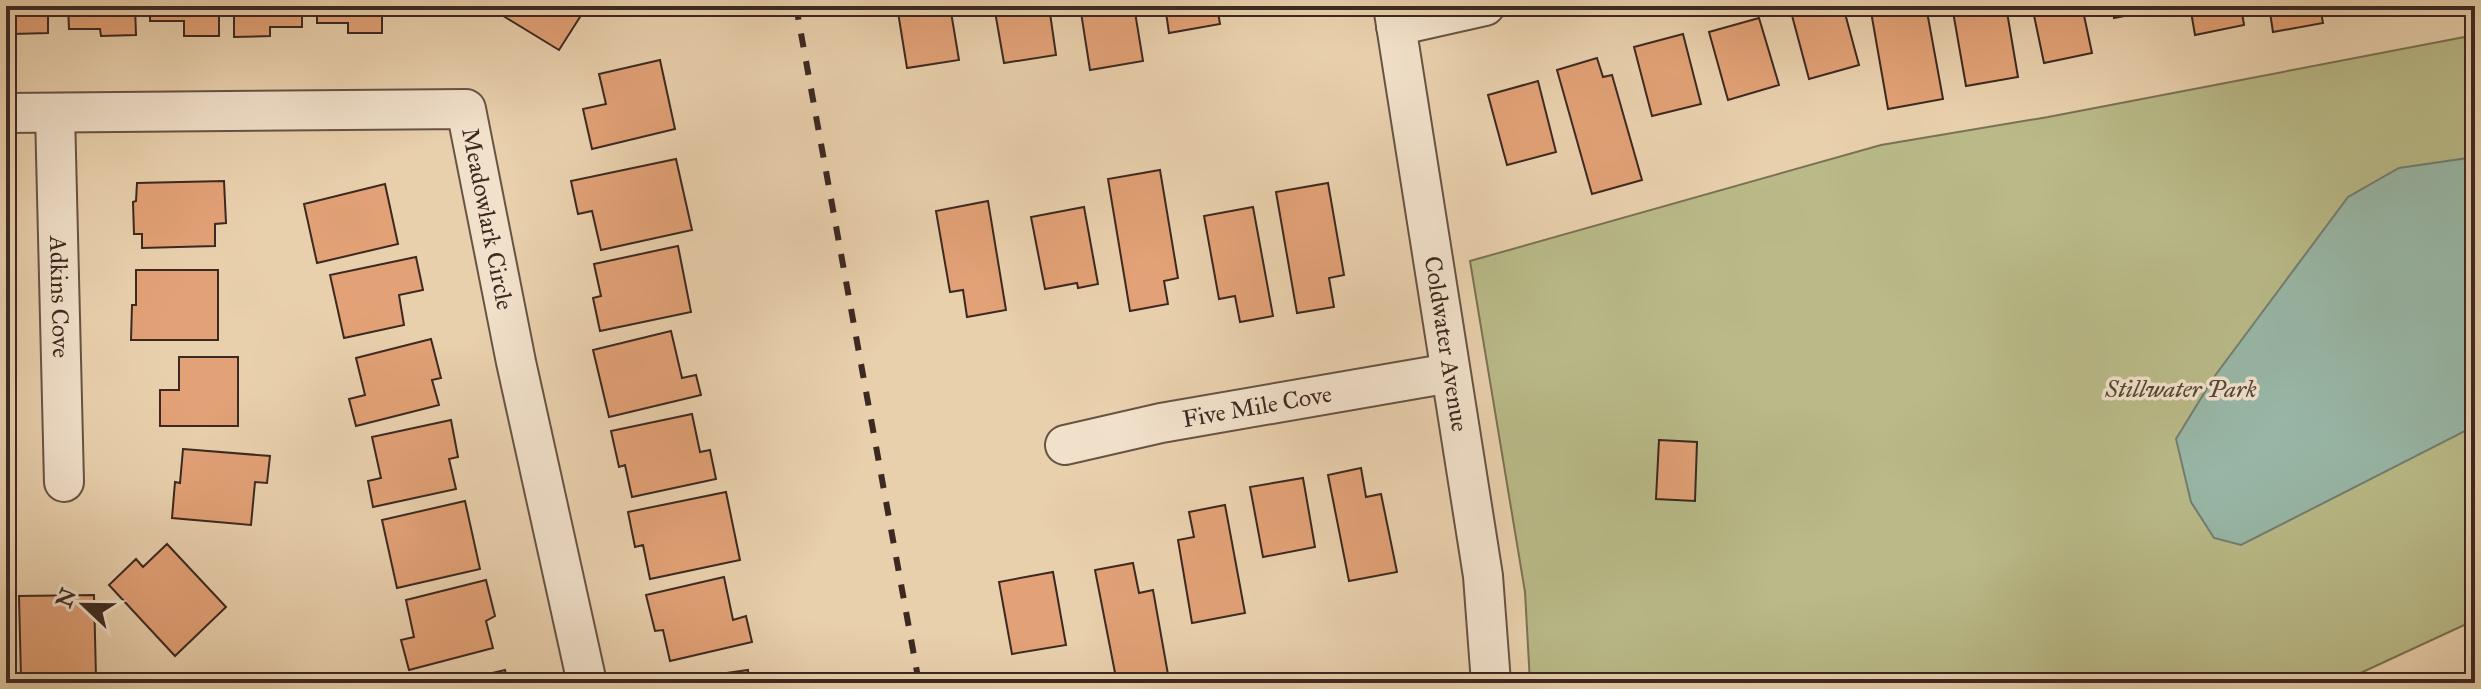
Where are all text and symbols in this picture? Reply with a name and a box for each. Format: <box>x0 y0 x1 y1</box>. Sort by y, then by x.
street label: Meadowlark Circle <box>455 125 520 312</box>
street label: Adkins Cove <box>43 234 76 359</box>
street label: Coldwater Avenue <box>1418 254 1475 434</box>
park label: Stillwater Park <box>2104 374 2257 404</box>
street label: Five Mile Cove <box>1180 379 1334 434</box>
north arrow <box>44 565 124 645</box>
text: N <box>50 584 82 611</box>

